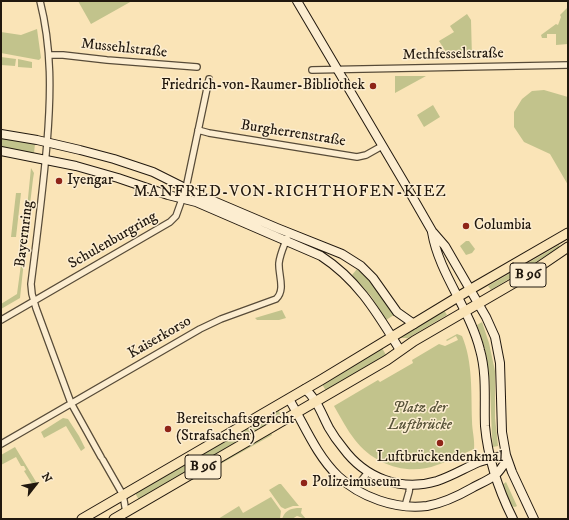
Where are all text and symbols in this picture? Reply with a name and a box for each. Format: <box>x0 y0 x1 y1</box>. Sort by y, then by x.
street label: Mussehlstraße <box>80 36 168 62</box>
street label: Methfesselstraße <box>402 45 504 65</box>
place label: Friedrich-von-Raumer-Bibliothek <box>161 77 365 95</box>
marker: Friedrich-von-Raumer-Bibliothek <box>368 81 378 91</box>
street label: Burgherrenstraße <box>239 117 347 151</box>
place label: Iyengar <box>67 172 113 190</box>
marker: Iyengar <box>54 176 64 186</box>
district label: MANFRED-VON-RICHTHOFEN-KIEZ <box>133 183 447 203</box>
street label: Bayernring <box>12 200 38 268</box>
street label: Schulenburgring <box>65 208 161 274</box>
place label: Columbia <box>474 217 531 235</box>
marker: Columbia <box>461 221 471 231</box>
road number: B 96 <box>510 263 546 287</box>
street label: Kaiserkorso <box>125 313 195 363</box>
park label: Platz der Luftbrücke <box>388 400 452 435</box>
place label: Bereitschaftsgericht (Strafsachen) <box>176 411 294 446</box>
marker: Bereitschaftsgericht (Strafsachen) <box>163 424 173 434</box>
marker: Luftbrückendenkmal <box>435 438 445 448</box>
place label: Luftbrückendenkmal <box>377 449 503 467</box>
road number: B 96 <box>185 455 221 479</box>
north arrow <box>16 464 56 504</box>
text: N <box>38 470 55 485</box>
place label: Polizeimuseum <box>312 474 401 492</box>
marker: Polizeimuseum <box>299 478 309 488</box>

